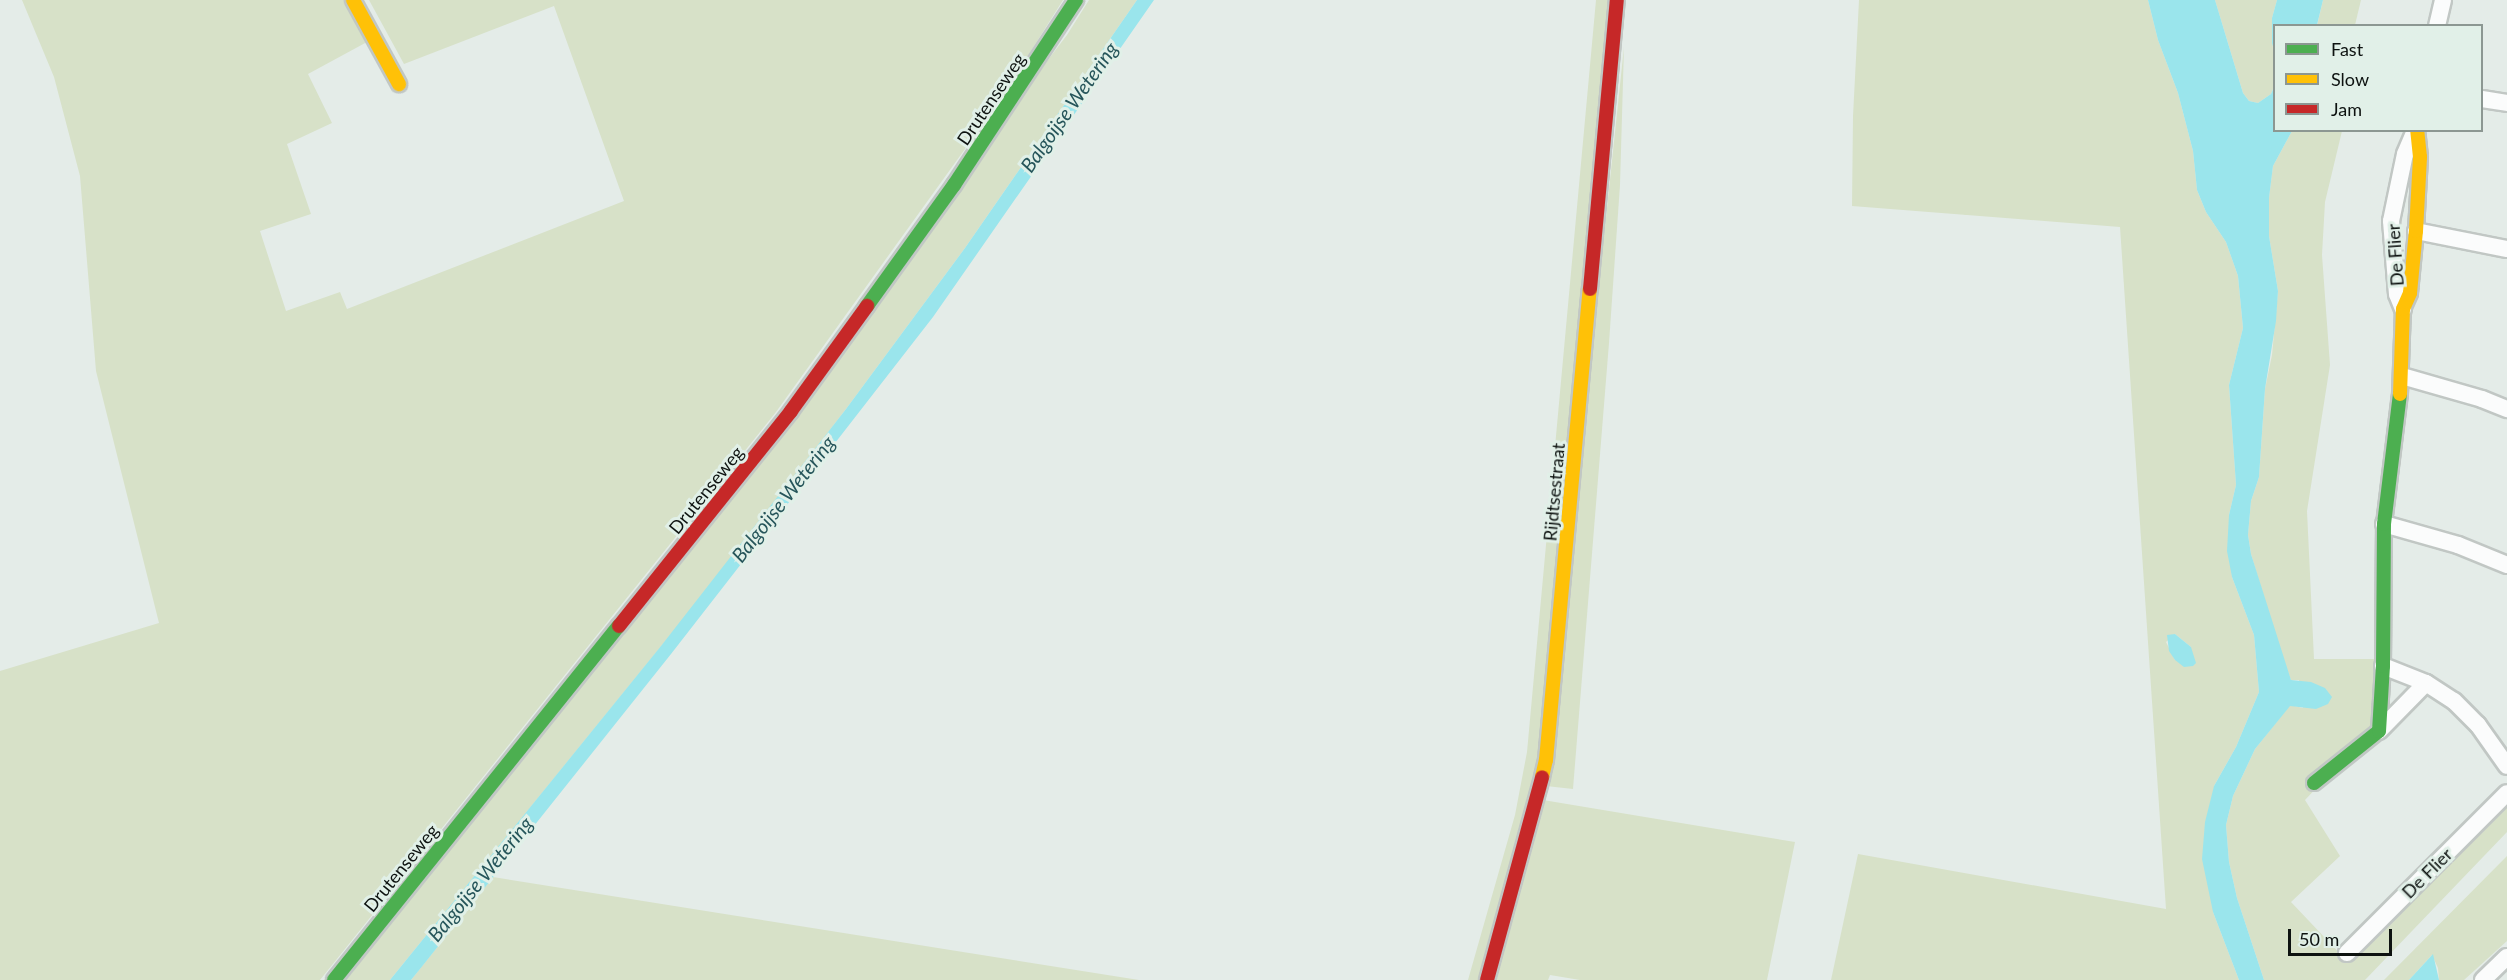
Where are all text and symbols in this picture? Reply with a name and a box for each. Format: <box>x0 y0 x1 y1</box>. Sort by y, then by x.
legend <box>2273 24 2483 132</box>
water label: Balgoijse Wetering <box>1015 37 1123 177</box>
text: Fast <box>2331 38 2363 60</box>
street label: Drutenseweg <box>952 49 1030 149</box>
text: Slow <box>2331 68 2369 90</box>
text: Jam <box>2331 98 2362 120</box>
street label: De Flier <box>2382 223 2408 287</box>
water label: Balgoijse Wetering <box>726 431 840 567</box>
street label: Drutenseweg <box>664 442 748 538</box>
street label: Rijdtsestraat <box>1539 442 1569 542</box>
water label: Balgoijse Wetering <box>422 812 538 946</box>
street label: Drutenseweg <box>359 820 443 916</box>
street label: De Flier <box>2397 843 2457 903</box>
scale bar <box>2291 917 2394 955</box>
text: 50 m <box>2299 928 2339 950</box>

